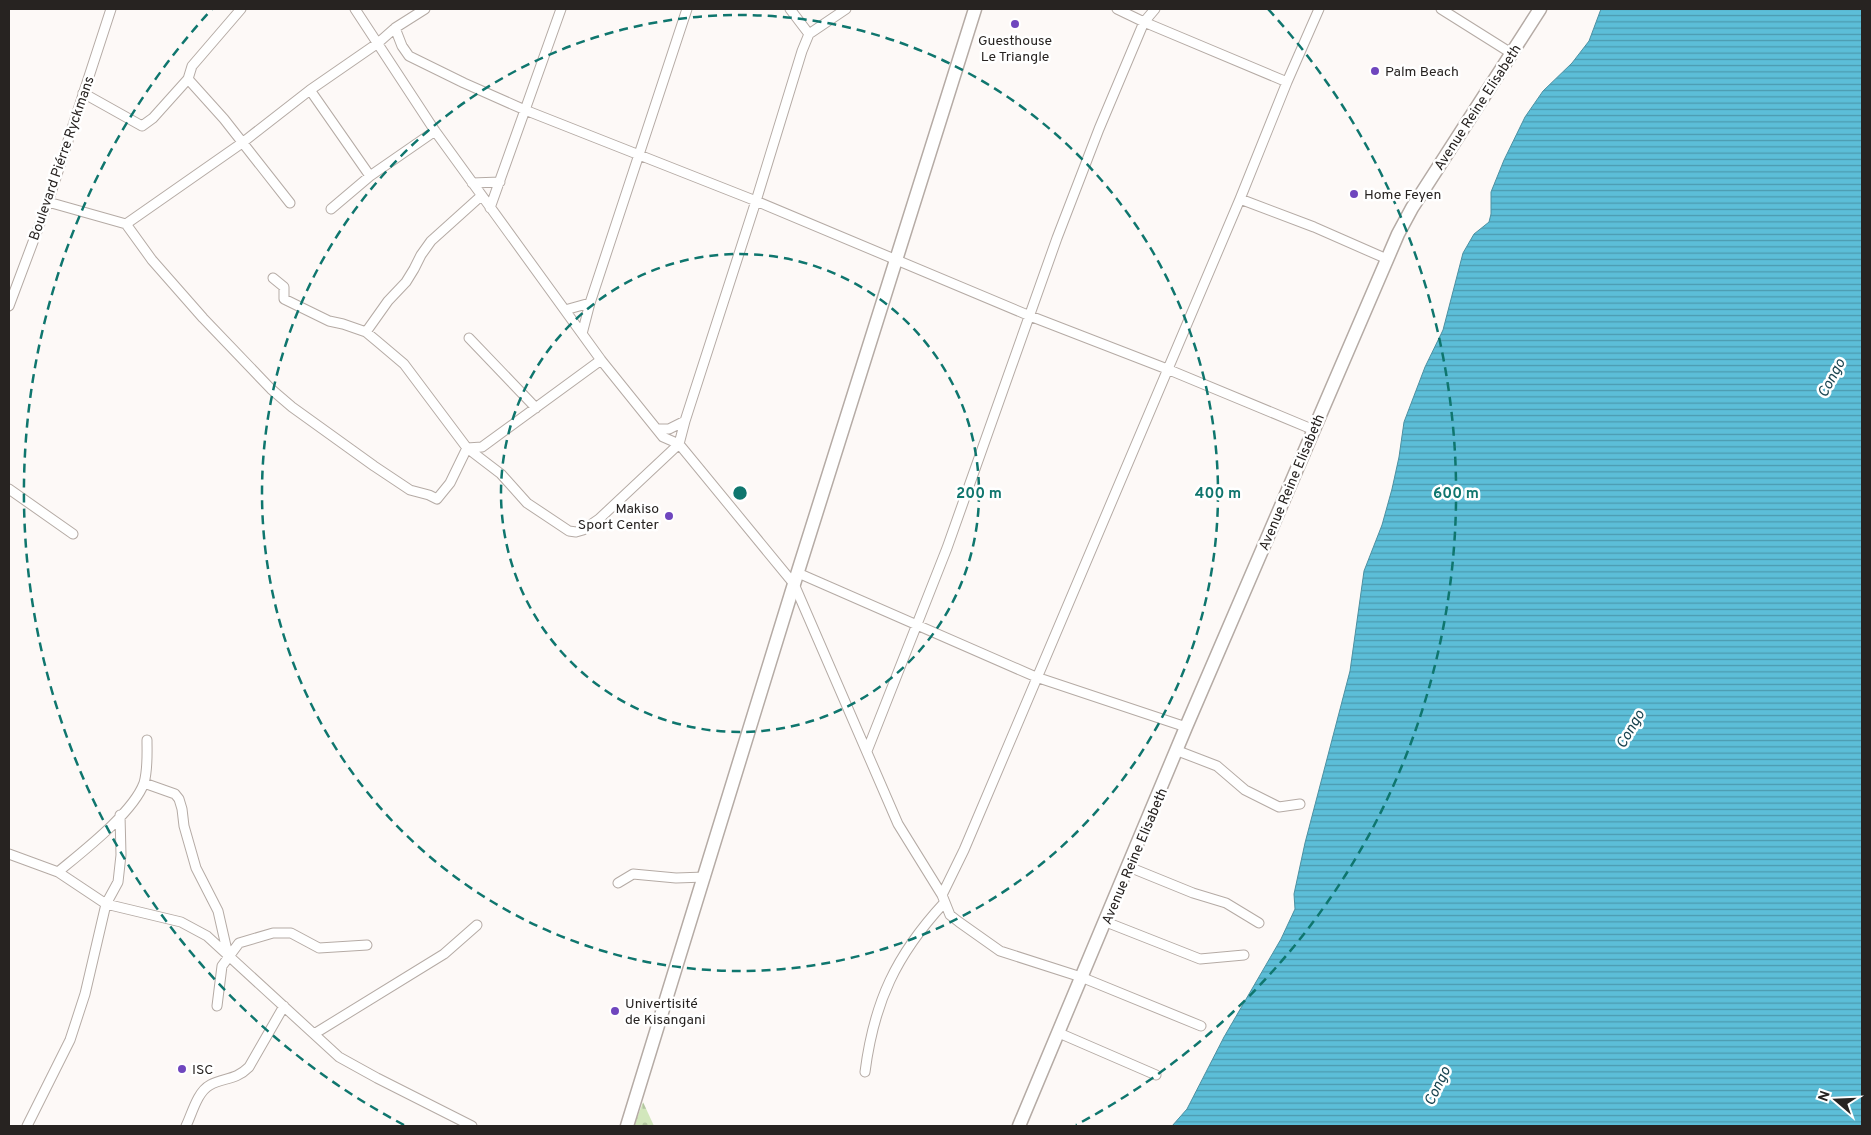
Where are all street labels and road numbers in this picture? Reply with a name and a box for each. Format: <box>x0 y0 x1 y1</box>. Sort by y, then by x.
street label: Avenue Reine Elisabeth <box>1431 42 1525 174</box>
street label: Boulevard Piérre Ryckmans <box>26 74 99 243</box>
street label: Avenue Reine Elisabeth <box>1256 412 1329 553</box>
street label: Avenue Reine Elisabeth <box>1099 786 1172 927</box>

